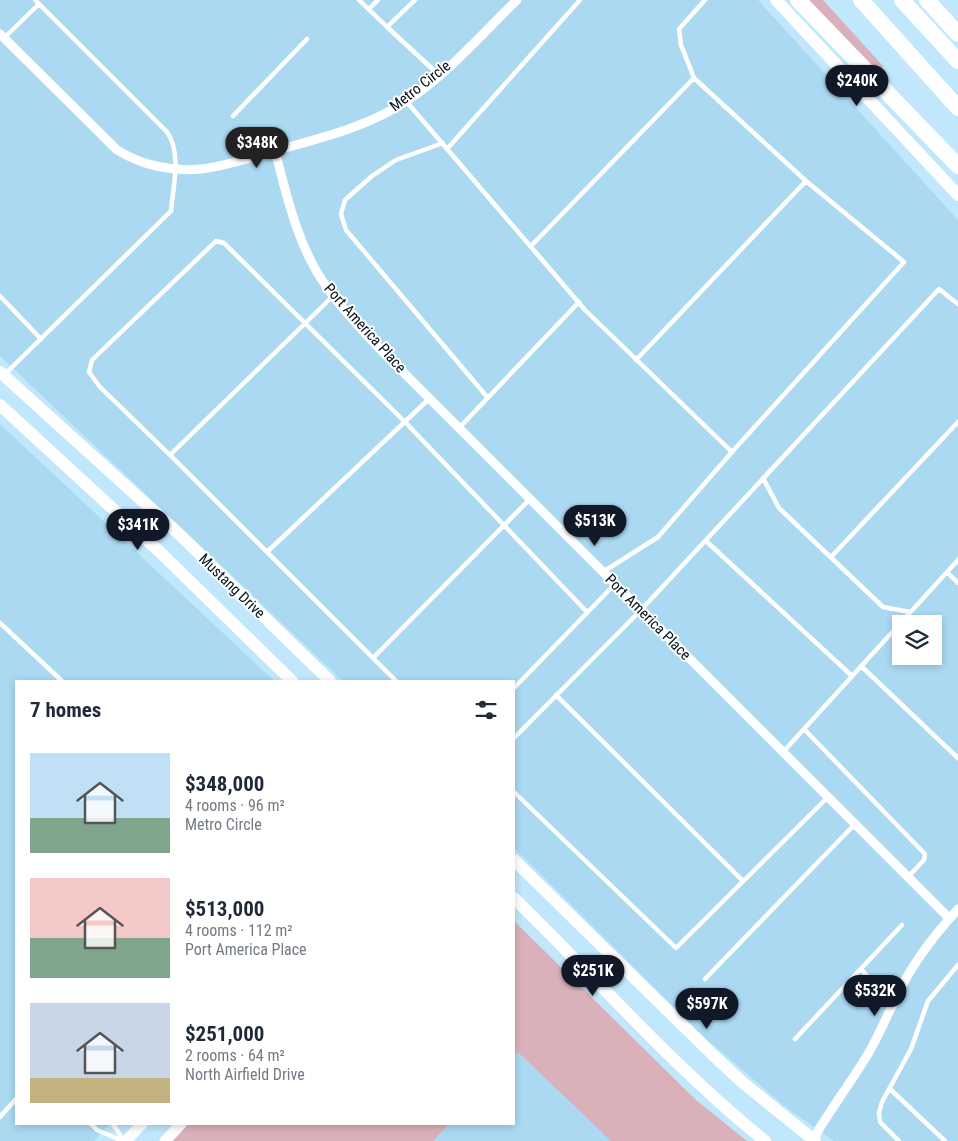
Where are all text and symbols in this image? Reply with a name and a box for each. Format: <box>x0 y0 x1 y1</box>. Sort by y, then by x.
street label: Metro Circle <box>386 57 454 115</box>
pin: $240K <box>822 64 892 107</box>
text: $240K <box>836 71 878 90</box>
pin: $348K <box>222 126 292 169</box>
text: $348K <box>236 133 278 152</box>
street label: Port America Place <box>320 280 410 376</box>
pin: $513K <box>560 504 630 547</box>
pin: $341K <box>103 508 173 551</box>
text: $513K <box>574 511 616 530</box>
text: $341K <box>117 515 159 534</box>
street label: Mustang Drive <box>195 550 269 622</box>
street label: Port America Place <box>601 570 695 664</box>
map controls <box>892 615 942 665</box>
button: layers <box>892 615 942 665</box>
icon: filters <box>472 696 500 724</box>
text: 7 homes <box>30 698 101 722</box>
text: $348,000 <box>185 772 264 796</box>
icon: home <box>70 773 130 833</box>
text: 4 rooms · 96 m² <box>185 796 285 815</box>
text: Metro Circle <box>185 815 262 834</box>
text: $513,000 <box>185 897 264 921</box>
icon: home <box>70 898 130 958</box>
text: 4 rooms · 112 m² <box>185 921 293 940</box>
text: Port America Place <box>185 940 307 959</box>
pin: $251K <box>558 954 628 997</box>
text: $251K <box>572 961 614 980</box>
pin: $532K <box>840 974 910 1017</box>
text: $532K <box>854 981 896 1000</box>
pin: $597K <box>672 988 742 1030</box>
text: $597K <box>686 994 728 1013</box>
text: $251,000 <box>185 1022 264 1046</box>
icon: home <box>70 1023 130 1083</box>
text: 2 rooms · 64 m² <box>185 1046 285 1065</box>
text: North Airfield Drive <box>185 1065 305 1084</box>

